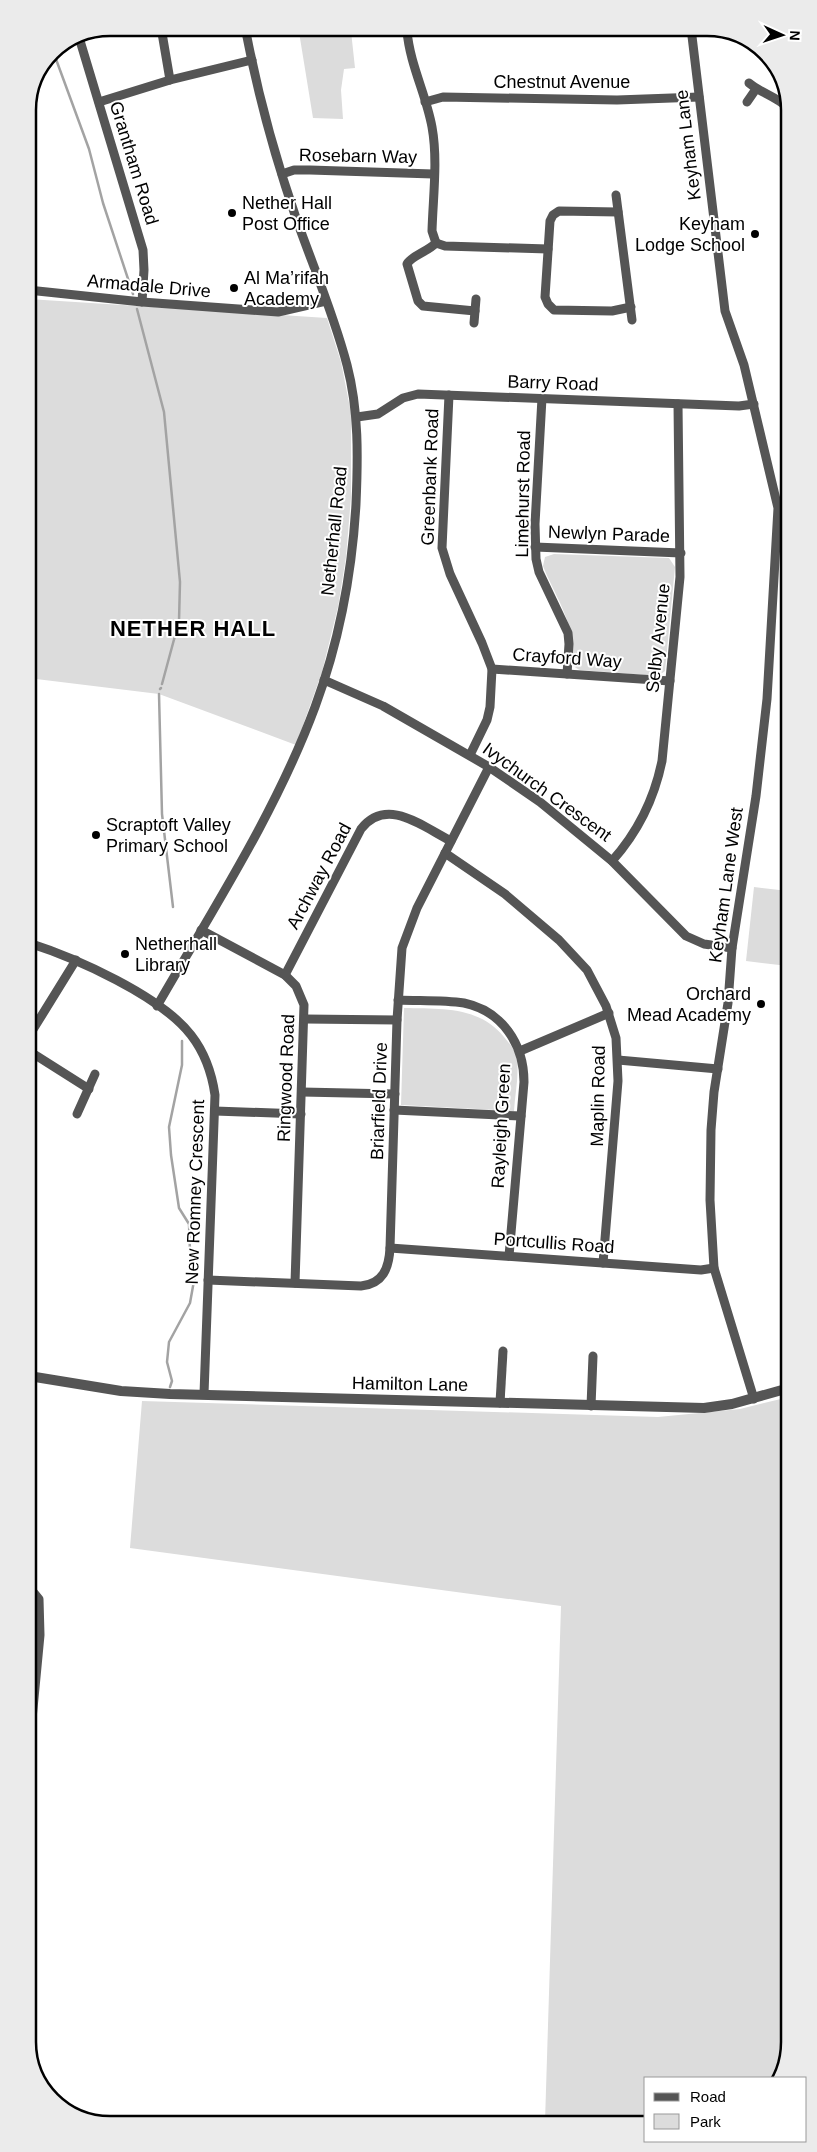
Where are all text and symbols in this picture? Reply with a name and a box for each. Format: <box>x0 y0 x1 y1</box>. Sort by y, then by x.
north arrow <box>757 10 807 60</box>
text: N <box>787 30 803 41</box>
street label: Chestnut Avenue <box>494 72 630 92</box>
street label: Keyham Lane <box>671 89 705 201</box>
street label: Grantham Road <box>106 99 162 227</box>
street label: Rosebarn Way <box>299 145 417 167</box>
place label: Nether Hall Post Office <box>242 193 332 234</box>
marker: Nether Hall Post Office <box>226 207 238 219</box>
place label: Keyham Lodge School <box>635 214 745 255</box>
marker: Keyham Lodge School <box>749 228 761 240</box>
place label: Al Ma’rifah Academy <box>244 268 329 309</box>
street label: Armadale Drive <box>86 271 212 301</box>
marker: Al Ma’rifah Academy <box>228 282 240 294</box>
street label: Barry Road <box>507 371 599 395</box>
street label: Greenbank Road <box>418 408 442 546</box>
street label: Limehurst Road <box>512 430 534 558</box>
street label: Netherhall Road <box>317 465 351 597</box>
street label: Newlyn Parade <box>548 522 670 546</box>
street label: Selby Avenue <box>642 582 674 694</box>
district label: NETHER HALL <box>110 616 276 641</box>
street label: Crayford Way <box>512 644 622 672</box>
street label: Ivychurch Crescent <box>479 739 615 845</box>
street label: Keyham Lane West <box>705 806 747 964</box>
place label: Scraptoft Valley Primary School <box>106 815 231 856</box>
street label: Archway Road <box>283 820 355 932</box>
marker: Scraptoft Valley Primary School <box>90 829 102 841</box>
place label: Netherhall Library <box>135 934 217 975</box>
marker: Netherhall Library <box>119 948 131 960</box>
place label: Orchard Mead Academy <box>627 984 751 1025</box>
marker: Orchard Mead Academy <box>755 998 767 1010</box>
street label: Ringwood Road <box>274 1014 298 1142</box>
street label: Briarfield Drive <box>367 1042 391 1160</box>
street label: Maplin Road <box>587 1045 609 1147</box>
street label: Rayleigh Green <box>488 1063 514 1189</box>
street label: New Romney Crescent <box>182 1099 208 1285</box>
street label: Portcullis Road <box>493 1229 615 1257</box>
street label: Hamilton Lane <box>352 1373 468 1395</box>
legend <box>644 2077 807 2142</box>
text: Road <box>690 2088 726 2105</box>
text: Park <box>690 2113 721 2130</box>

